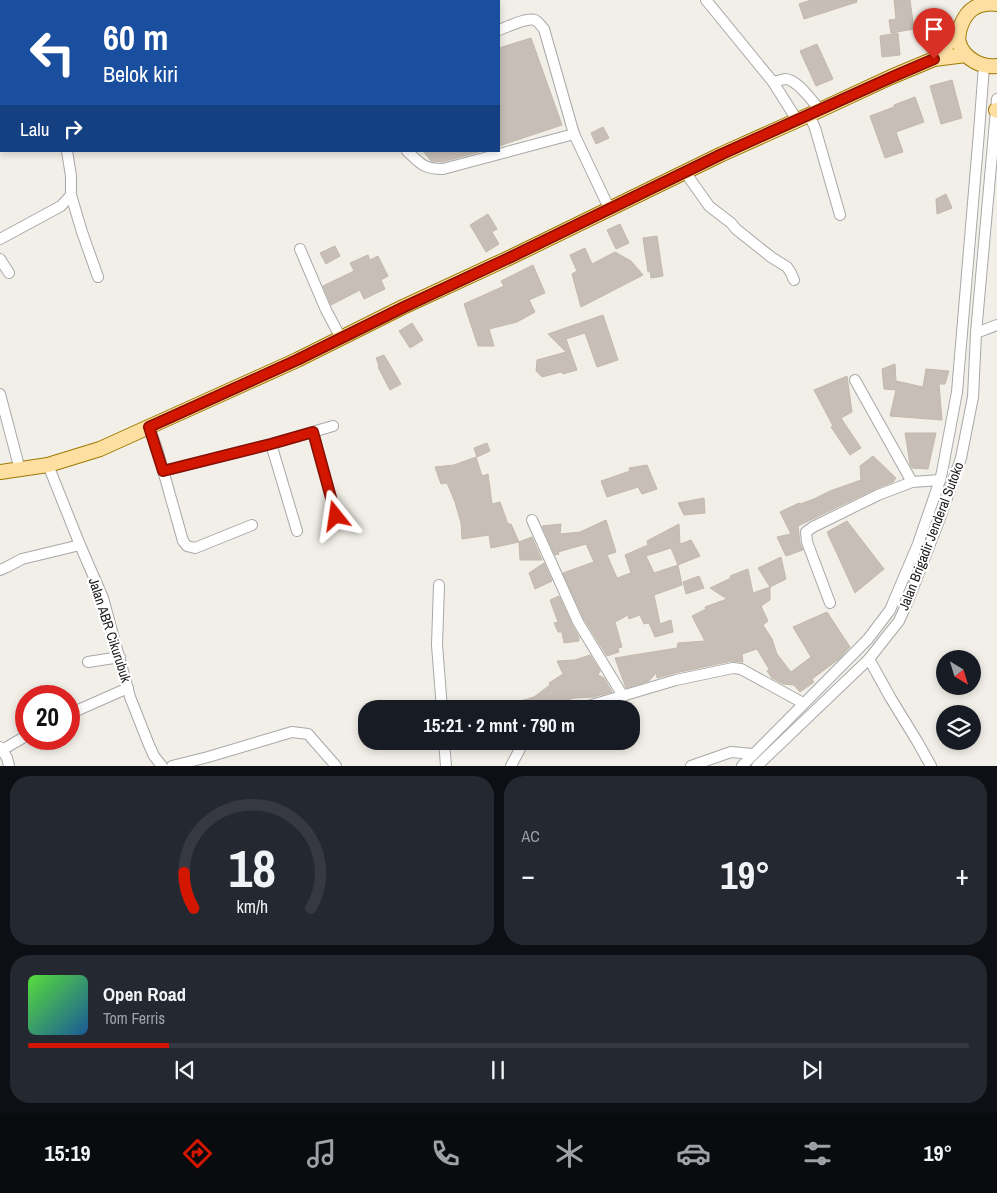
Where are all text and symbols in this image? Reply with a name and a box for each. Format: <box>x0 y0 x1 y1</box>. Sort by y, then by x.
pin <box>913 8 955 59</box>
text: 60 m <box>103 14 168 61</box>
icon: arrive <box>920 15 948 43</box>
icon: left <box>20 20 85 85</box>
text: Belok kiri <box>103 59 178 89</box>
icon: right <box>59 115 87 143</box>
text: Lalu <box>20 116 49 142</box>
street label: Jalan Brigadir Jenderal Sutoko <box>894 459 968 613</box>
position arrow <box>309 489 361 541</box>
street label: Jalan ABR Cikurubuk <box>85 575 135 685</box>
north arrow <box>936 650 981 695</box>
map controls <box>936 650 981 750</box>
speed limit sign: 20 <box>15 685 80 750</box>
button: layers <box>936 705 981 750</box>
text: 15:21 · 2 mnt · 790 m <box>423 712 575 738</box>
text: AC <box>522 825 540 847</box>
text: 18 <box>228 833 275 903</box>
text: 19° <box>720 850 770 901</box>
text: − <box>522 856 535 894</box>
text: + <box>956 856 969 894</box>
text: km/h <box>236 895 268 919</box>
text: Open Road <box>103 981 186 1007</box>
text: Tom Ferris <box>103 1007 165 1029</box>
icon: previous <box>171 1056 199 1084</box>
icon: pause <box>484 1056 512 1084</box>
icon: next <box>798 1056 826 1084</box>
icon: directions <box>180 1136 215 1171</box>
icon: music <box>304 1136 339 1171</box>
icon: phone <box>428 1136 463 1171</box>
icon: climate <box>552 1136 587 1171</box>
icon: car <box>676 1136 711 1171</box>
icon: filters <box>800 1136 835 1171</box>
text: 15:19 <box>44 1138 91 1168</box>
text: 19° <box>924 1138 952 1168</box>

